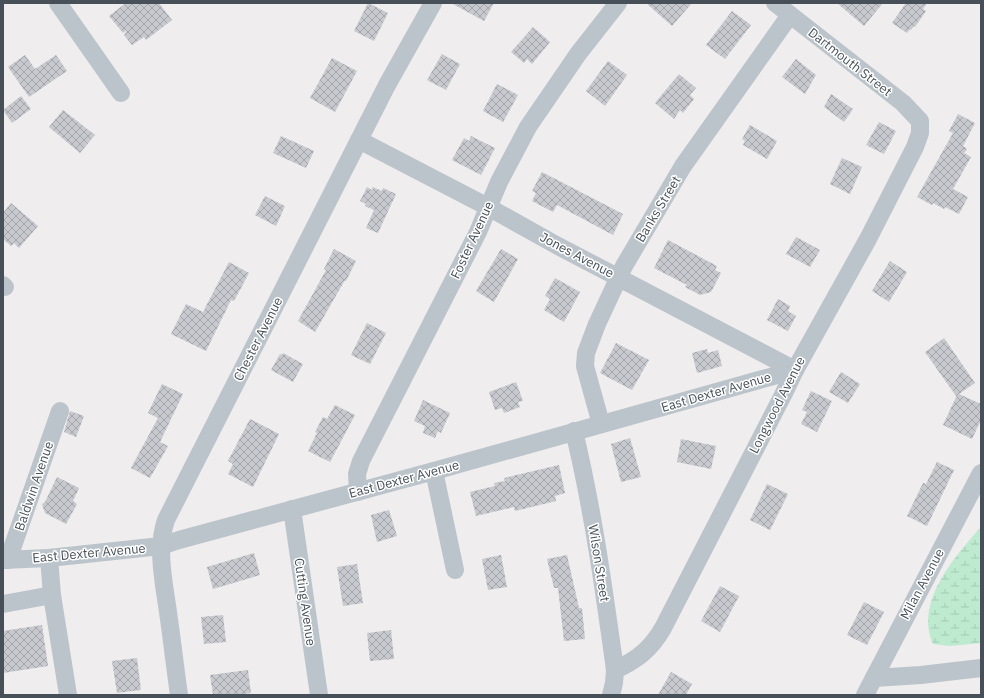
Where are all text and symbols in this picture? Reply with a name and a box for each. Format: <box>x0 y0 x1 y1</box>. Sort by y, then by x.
street label: Dartmouth Street <box>805 24 895 100</box>
street label: Banks Street <box>632 173 684 245</box>
street label: Foster Avenue <box>447 199 497 281</box>
street label: Jones Avenue <box>537 228 617 282</box>
street label: Chester Avenue <box>230 294 286 384</box>
street label: Longwood Avenue <box>745 354 809 456</box>
street label: East Dexter Avenue <box>659 368 773 416</box>
street label: Baldwin Avenue <box>11 439 57 533</box>
street label: East Dexter Avenue <box>347 456 461 502</box>
street label: Wilson Street <box>584 523 614 603</box>
street label: East Dexter Avenue <box>32 540 146 566</box>
street label: Milan Avenue <box>896 546 948 622</box>
street label: Cutting Avenue <box>290 557 320 647</box>

